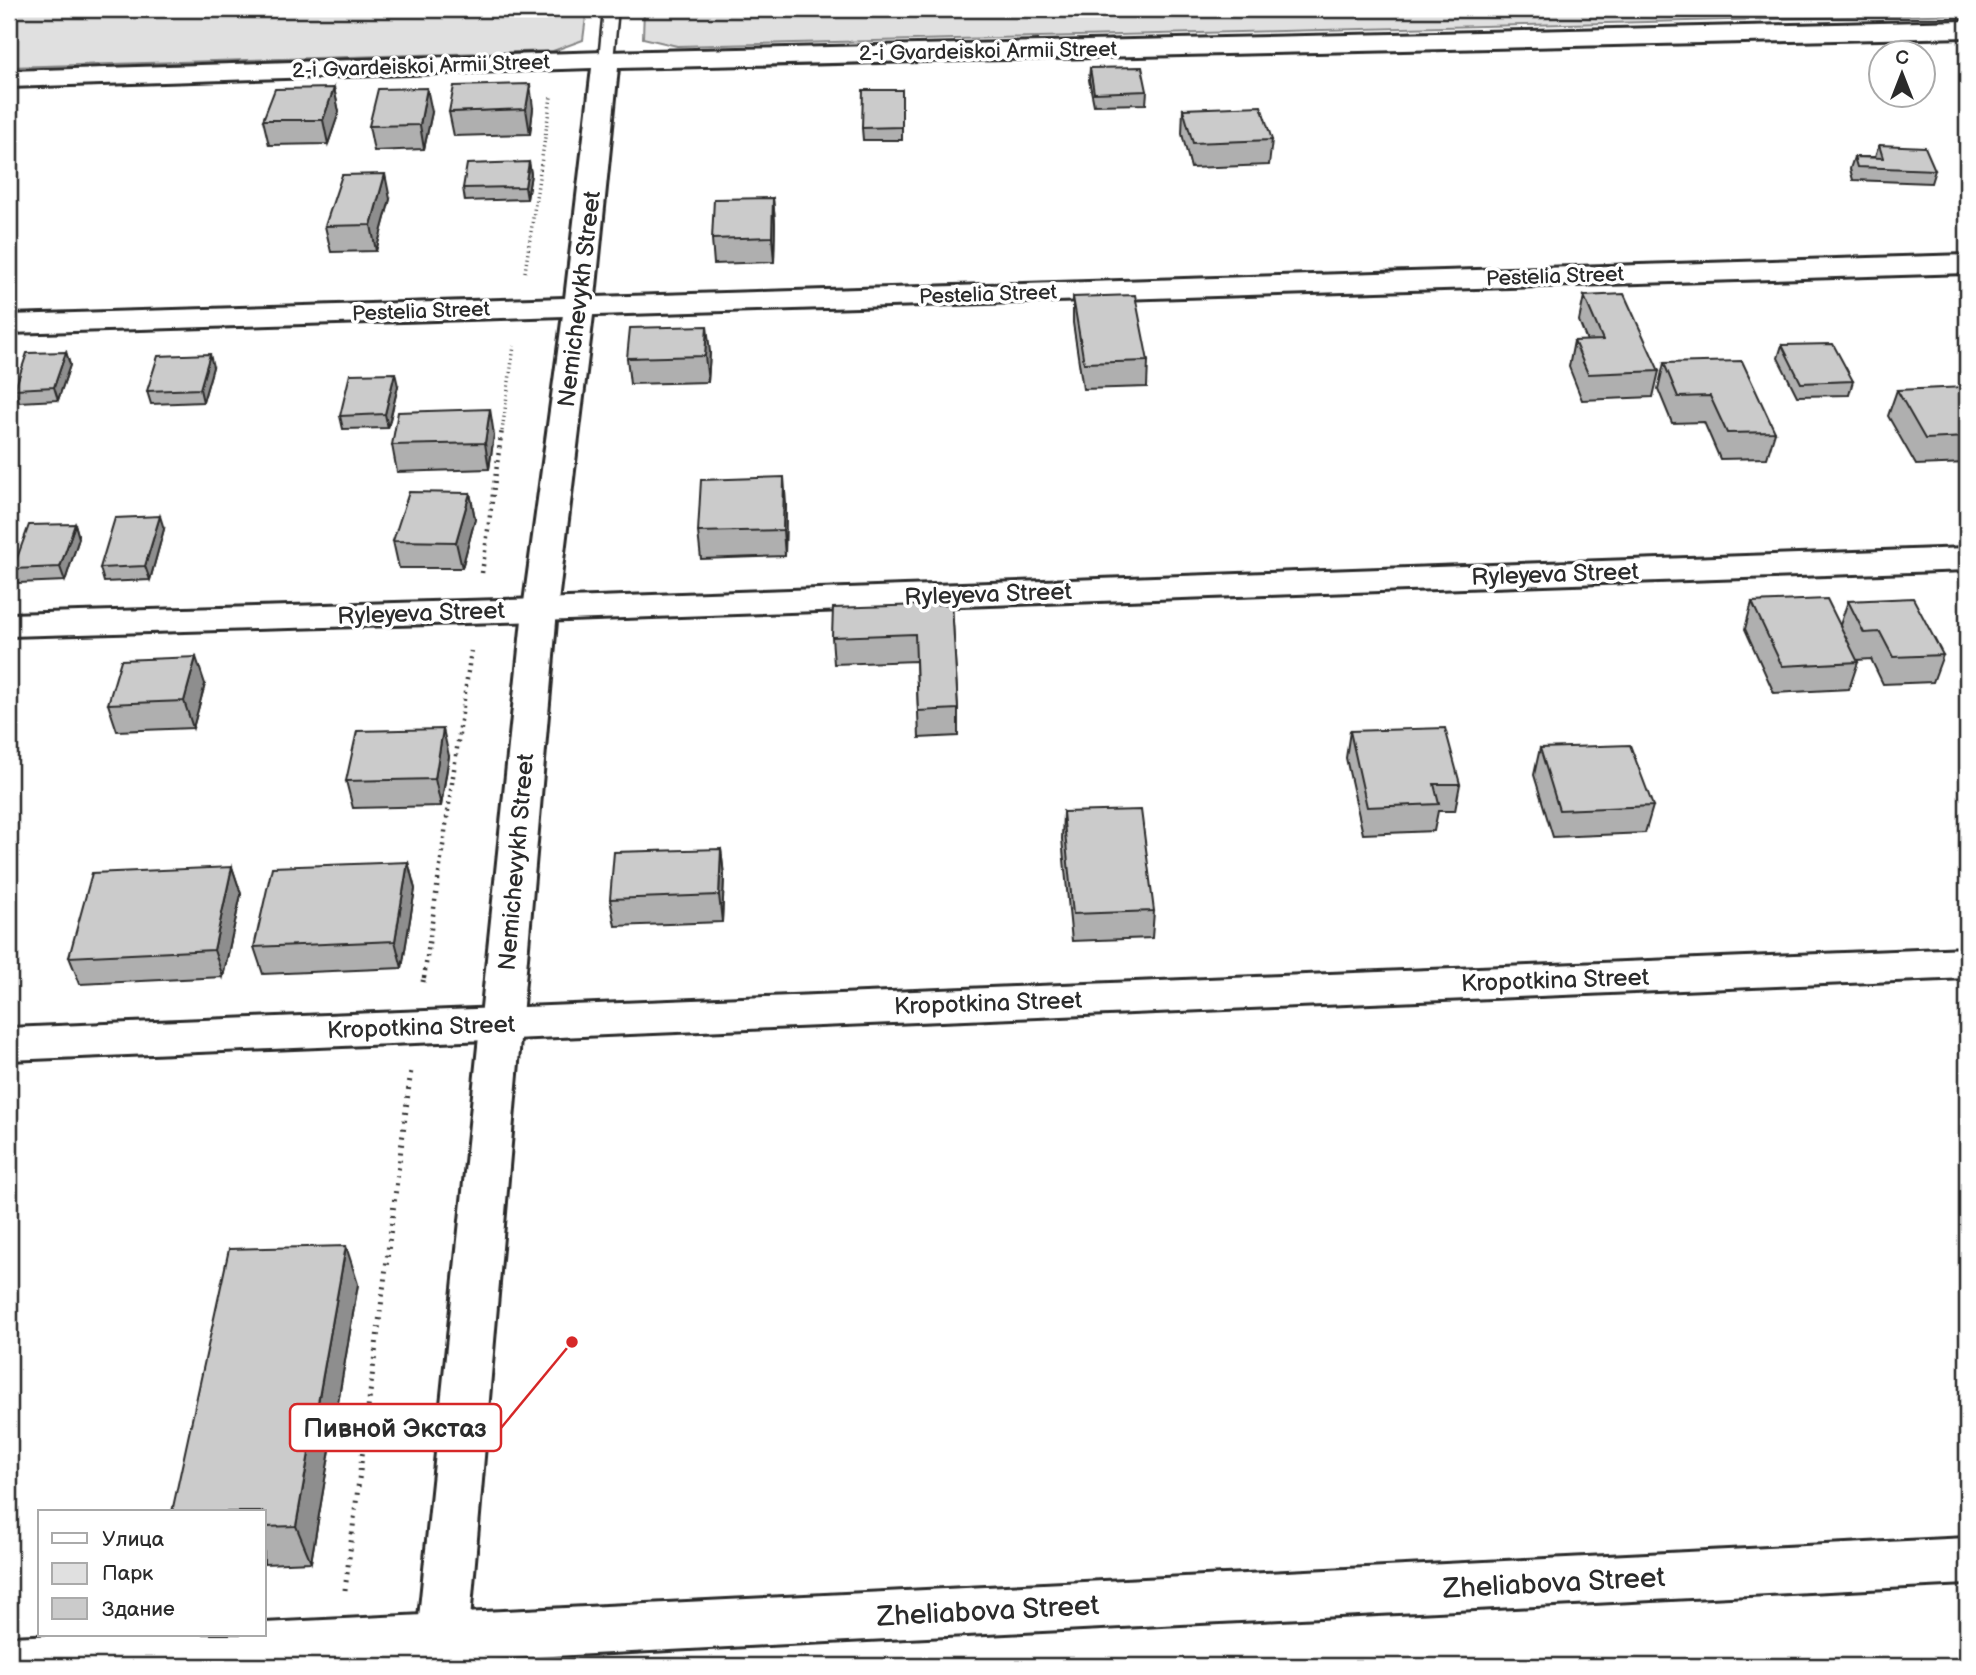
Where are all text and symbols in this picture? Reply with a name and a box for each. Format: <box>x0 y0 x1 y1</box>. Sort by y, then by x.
street label: 2-i Gvardeiskoi Armii Street <box>859 37 1118 66</box>
north arrow <box>1868 38 1938 108</box>
text: С <box>1895 47 1909 70</box>
street label: 2-i Gvardeiskoi Armii Street <box>292 49 551 83</box>
street label: Nemichevykh Street <box>552 189 607 409</box>
street label: Pestelia Street <box>1486 262 1625 291</box>
street label: Pestelia Street <box>919 280 1058 309</box>
street label: Pestelia Street <box>352 297 491 326</box>
street label: Ryleyeva Street <box>1471 557 1640 592</box>
street label: Ryleyeva Street <box>904 577 1073 612</box>
street label: Ryleyeva Street <box>337 596 506 631</box>
street label: Nemichevykh Street <box>493 752 540 972</box>
street label: Kropotkina Street <box>1460 963 1650 998</box>
street label: Kropotkina Street <box>893 986 1083 1021</box>
street label: Kropotkina Street <box>326 1010 516 1045</box>
callout: Пивной Экстаз <box>290 1404 501 1451</box>
text: Пивной Экстаз <box>303 1414 487 1445</box>
legend <box>38 1510 266 1636</box>
text: Улица <box>102 1527 165 1552</box>
text: Парк <box>102 1561 153 1586</box>
street label: Zheliabova Street <box>1441 1561 1666 1606</box>
street label: Zheliabova Street <box>875 1589 1100 1634</box>
text: Здание <box>102 1597 175 1622</box>

